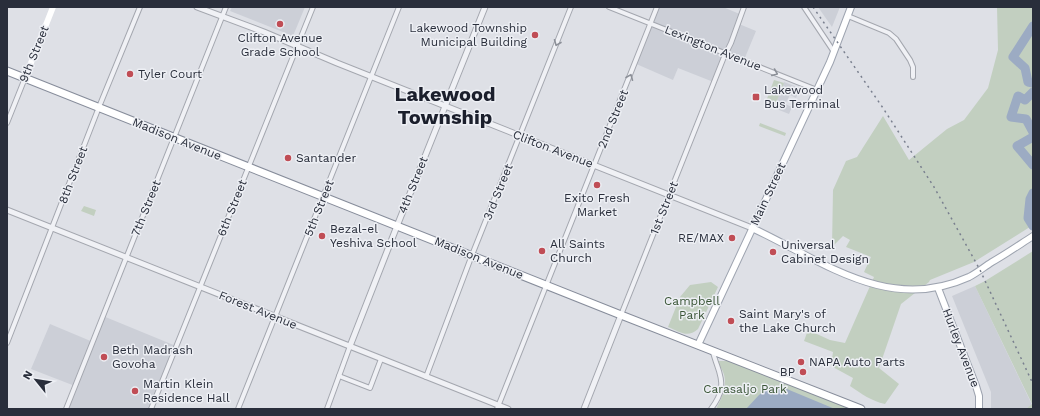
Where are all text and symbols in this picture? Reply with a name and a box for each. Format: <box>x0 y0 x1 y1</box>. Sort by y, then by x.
marker: Clifton Avenue Grade School <box>275 19 285 29</box>
place label: Lakewood Township Municipal Building <box>409 21 528 49</box>
street label: Lexington Avenue <box>663 22 763 74</box>
street label: 9th Street <box>16 24 52 84</box>
marker: Lakewood Township Municipal Building <box>530 30 540 40</box>
place label: Clifton Avenue Grade School <box>238 31 323 59</box>
one-way arrow <box>554 39 562 47</box>
place label: Tyler Court <box>138 67 202 81</box>
one-way arrow <box>771 68 778 76</box>
marker: Tyler Court <box>125 69 135 79</box>
one-way arrow <box>625 73 633 80</box>
district label: Lakewood Township <box>394 82 496 129</box>
place label: Lakewood Bus Terminal <box>764 83 840 111</box>
street label: 2nd Street <box>595 88 631 150</box>
marker: Lakewood Bus Terminal <box>751 92 761 102</box>
street label: Madison Avenue <box>130 115 224 163</box>
street label: Clifton Avenue <box>511 127 595 171</box>
street label: 8th Street <box>56 144 90 206</box>
place label: Santander <box>296 151 356 165</box>
marker: Santander <box>283 153 293 163</box>
street label: 4th Street <box>395 155 431 215</box>
street label: Main Street <box>747 160 789 228</box>
street label: 3rd Street <box>480 162 516 222</box>
street label: 7th Street <box>128 178 164 238</box>
street label: 6th Street <box>214 178 250 238</box>
street label: 5th Street <box>301 178 337 238</box>
street label: 1st Street <box>647 179 681 237</box>
marker: Exito Fresh Market <box>592 180 602 190</box>
place label: Exito Fresh Market <box>564 191 630 219</box>
place label: Bezal-el Yeshiva School <box>330 222 417 250</box>
marker: Bezal-el Yeshiva School <box>317 231 327 241</box>
place label: RE/MAX <box>678 231 724 245</box>
marker: RE/MAX <box>727 233 737 243</box>
street label: Madison Avenue <box>432 234 526 282</box>
place label: All Saints Church <box>550 237 605 265</box>
place label: Universal Cabinet Design <box>781 238 869 266</box>
marker: All Saints Church <box>537 246 547 256</box>
marker: Universal Cabinet Design <box>768 247 778 257</box>
street label: Forest Avenue <box>217 288 299 332</box>
park label: Campbell Park <box>664 294 720 322</box>
place label: Saint Mary's of the Lake Church <box>739 307 836 335</box>
street label: Hurley Avenue <box>940 307 982 389</box>
marker: Saint Mary's of the Lake Church <box>726 316 736 326</box>
place label: Beth Madrash Govoha <box>112 343 193 371</box>
marker: Beth Madrash Govoha <box>99 352 109 362</box>
place label: NAPA Auto Parts <box>809 355 905 369</box>
marker: NAPA Auto Parts <box>796 357 806 367</box>
north arrow <box>16 360 56 400</box>
place label: BP <box>780 365 795 379</box>
marker: BP <box>798 367 808 377</box>
text: N <box>20 368 35 382</box>
place label: Martin Klein Residence Hall <box>143 377 230 405</box>
park label: Carasaljo Park <box>703 382 787 396</box>
marker: Martin Klein Residence Hall <box>130 386 140 396</box>

